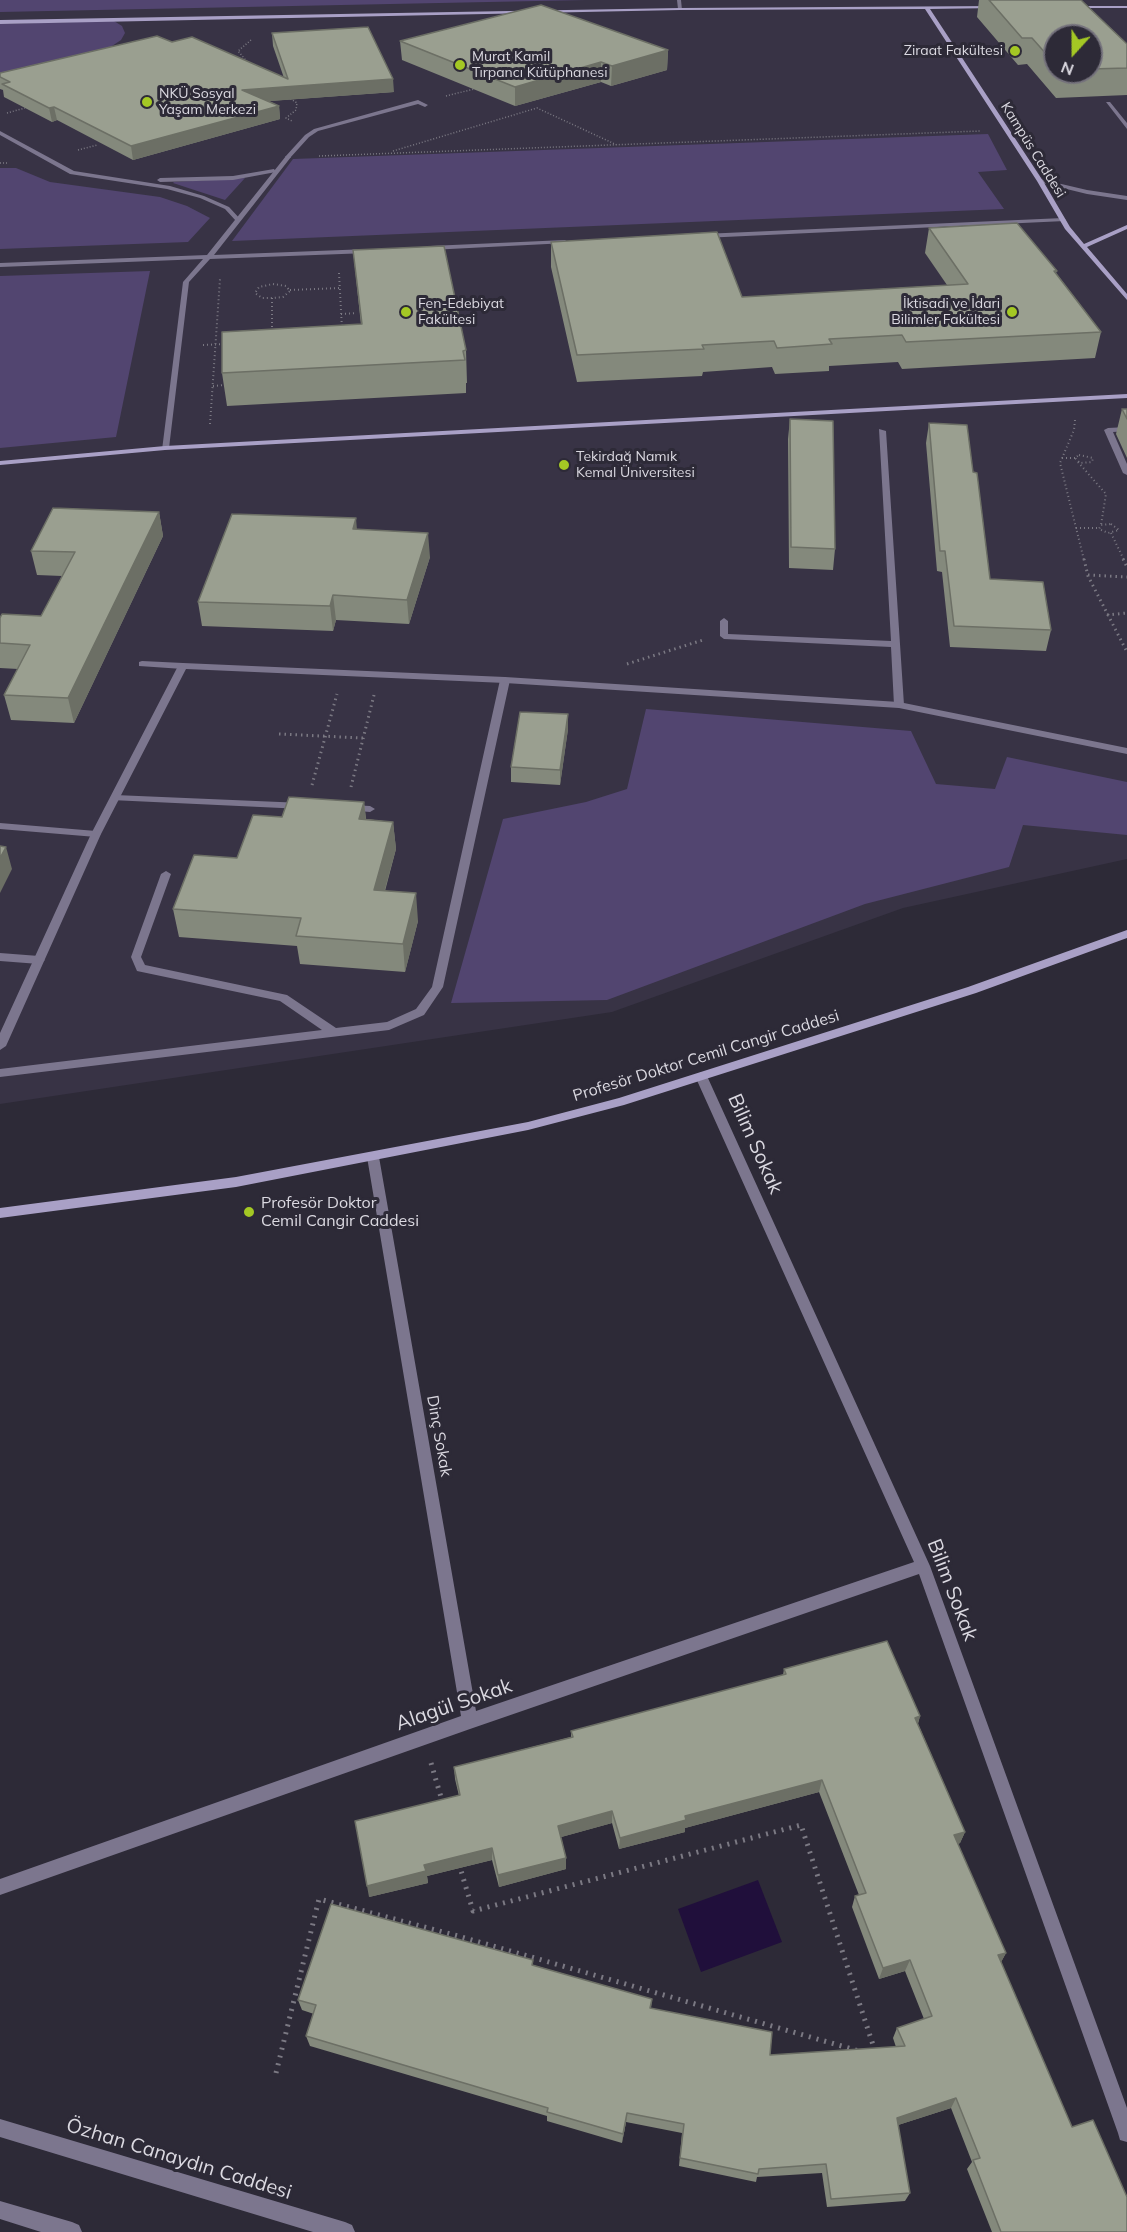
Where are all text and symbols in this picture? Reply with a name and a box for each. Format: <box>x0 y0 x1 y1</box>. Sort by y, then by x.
north arrow <box>1043 24 1103 84</box>
place label: Ziraat Fakültesi <box>904 43 1003 59</box>
marker: Ziraat Fakültesi <box>1008 44 1022 58</box>
place label: Murat Kamil Tırpancı Kütüphanesi <box>472 49 608 82</box>
text: N <box>1058 57 1076 80</box>
marker: Murat Kamil Tırpancı Kütüphanesi <box>453 58 467 72</box>
place label: NKÜ Sosyal Yaşam Merkezi <box>159 86 256 118</box>
marker: NKÜ Sosyal Yaşam Merkezi <box>140 95 154 109</box>
street label: Kampüs Caddesi <box>997 99 1069 201</box>
place label: Fen-Edebiyat Fakültesi <box>418 296 504 328</box>
place label: İktisadi ve İdari Bilimler Fakültesi <box>891 296 1000 328</box>
marker: Fen-Edebiyat Fakültesi <box>399 305 413 319</box>
marker: İktisadi ve İdari Bilimler Fakültesi <box>1005 305 1019 319</box>
place label: Tekirdağ Namık Kemal Üniversitesi <box>576 449 695 482</box>
marker: Tekirdağ Namık Kemal Üniversitesi <box>557 458 571 472</box>
street label: Profesör Doktor Cemil Cangir Caddesi <box>570 1006 842 1106</box>
street label: Bilim Sokak <box>722 1090 788 1198</box>
place label: Profesör Doktor Cemil Cangir Caddesi <box>261 1193 419 1231</box>
marker: Profesör Doktor Cemil Cangir Caddesi <box>242 1205 256 1219</box>
street label: Dinç Sokak <box>422 1394 456 1478</box>
street label: Bilim Sokak <box>922 1536 982 1644</box>
street label: Alagül Sokak <box>393 1674 515 1736</box>
street label: Özhan Canaydın Caddesi <box>63 2113 295 2205</box>

